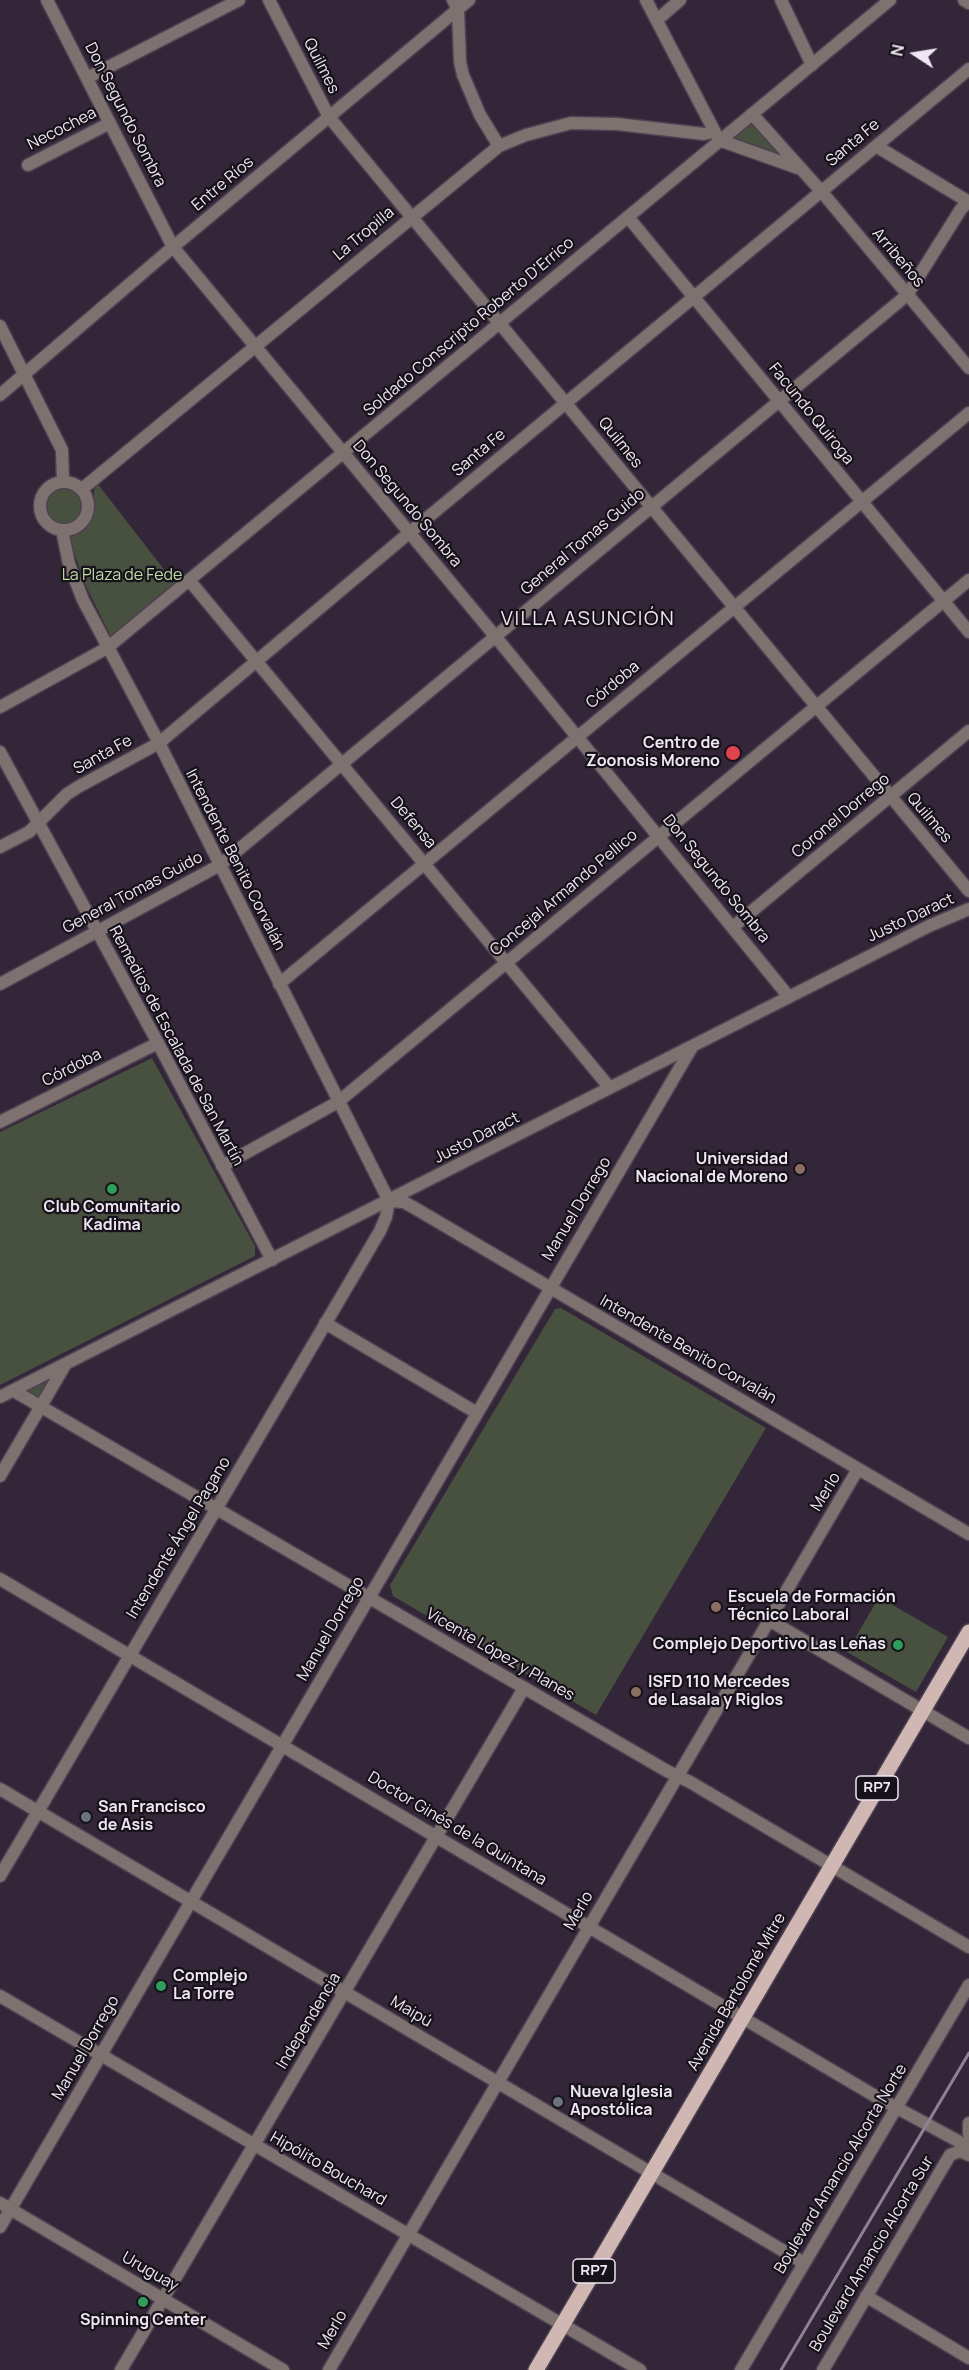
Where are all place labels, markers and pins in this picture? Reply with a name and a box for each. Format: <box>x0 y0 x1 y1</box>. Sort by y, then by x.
place label: Centro de Zoonosis Moreno <box>586 734 720 772</box>
marker: Centro de Zoonosis Moreno <box>724 744 742 762</box>
place label: Universidad Nacional de Moreno <box>635 1150 788 1188</box>
marker: Universidad Nacional de Moreno <box>793 1162 807 1176</box>
marker: Club Comunitario Kadima <box>105 1182 119 1196</box>
place label: Club Comunitario Kadima <box>44 1198 180 1236</box>
place label: Escuela de Formación Técnico Laboral <box>728 1588 896 1626</box>
marker: Escuela de Formación Técnico Laboral <box>709 1600 723 1614</box>
place label: Complejo Deportivo Las Leñas <box>653 1635 886 1655</box>
marker: Complejo Deportivo Las Leñas <box>891 1638 905 1652</box>
place label: ISFD 110 Mercedes de Lasala y Riglos <box>648 1673 790 1711</box>
marker: ISFD 110 Mercedes de Lasala y Riglos <box>629 1685 643 1699</box>
place label: San Francisco de Asis <box>98 1798 206 1836</box>
marker: San Francisco de Asis <box>79 1810 93 1824</box>
place label: Complejo La Torre <box>173 1967 248 2005</box>
marker: Complejo La Torre <box>154 1979 168 1993</box>
place label: Nueva Iglesia Apostólica <box>570 2083 672 2121</box>
marker: Nueva Iglesia Apostólica <box>551 2095 565 2109</box>
marker: Spinning Center <box>136 2295 150 2309</box>
place label: Spinning Center <box>80 2311 206 2331</box>

